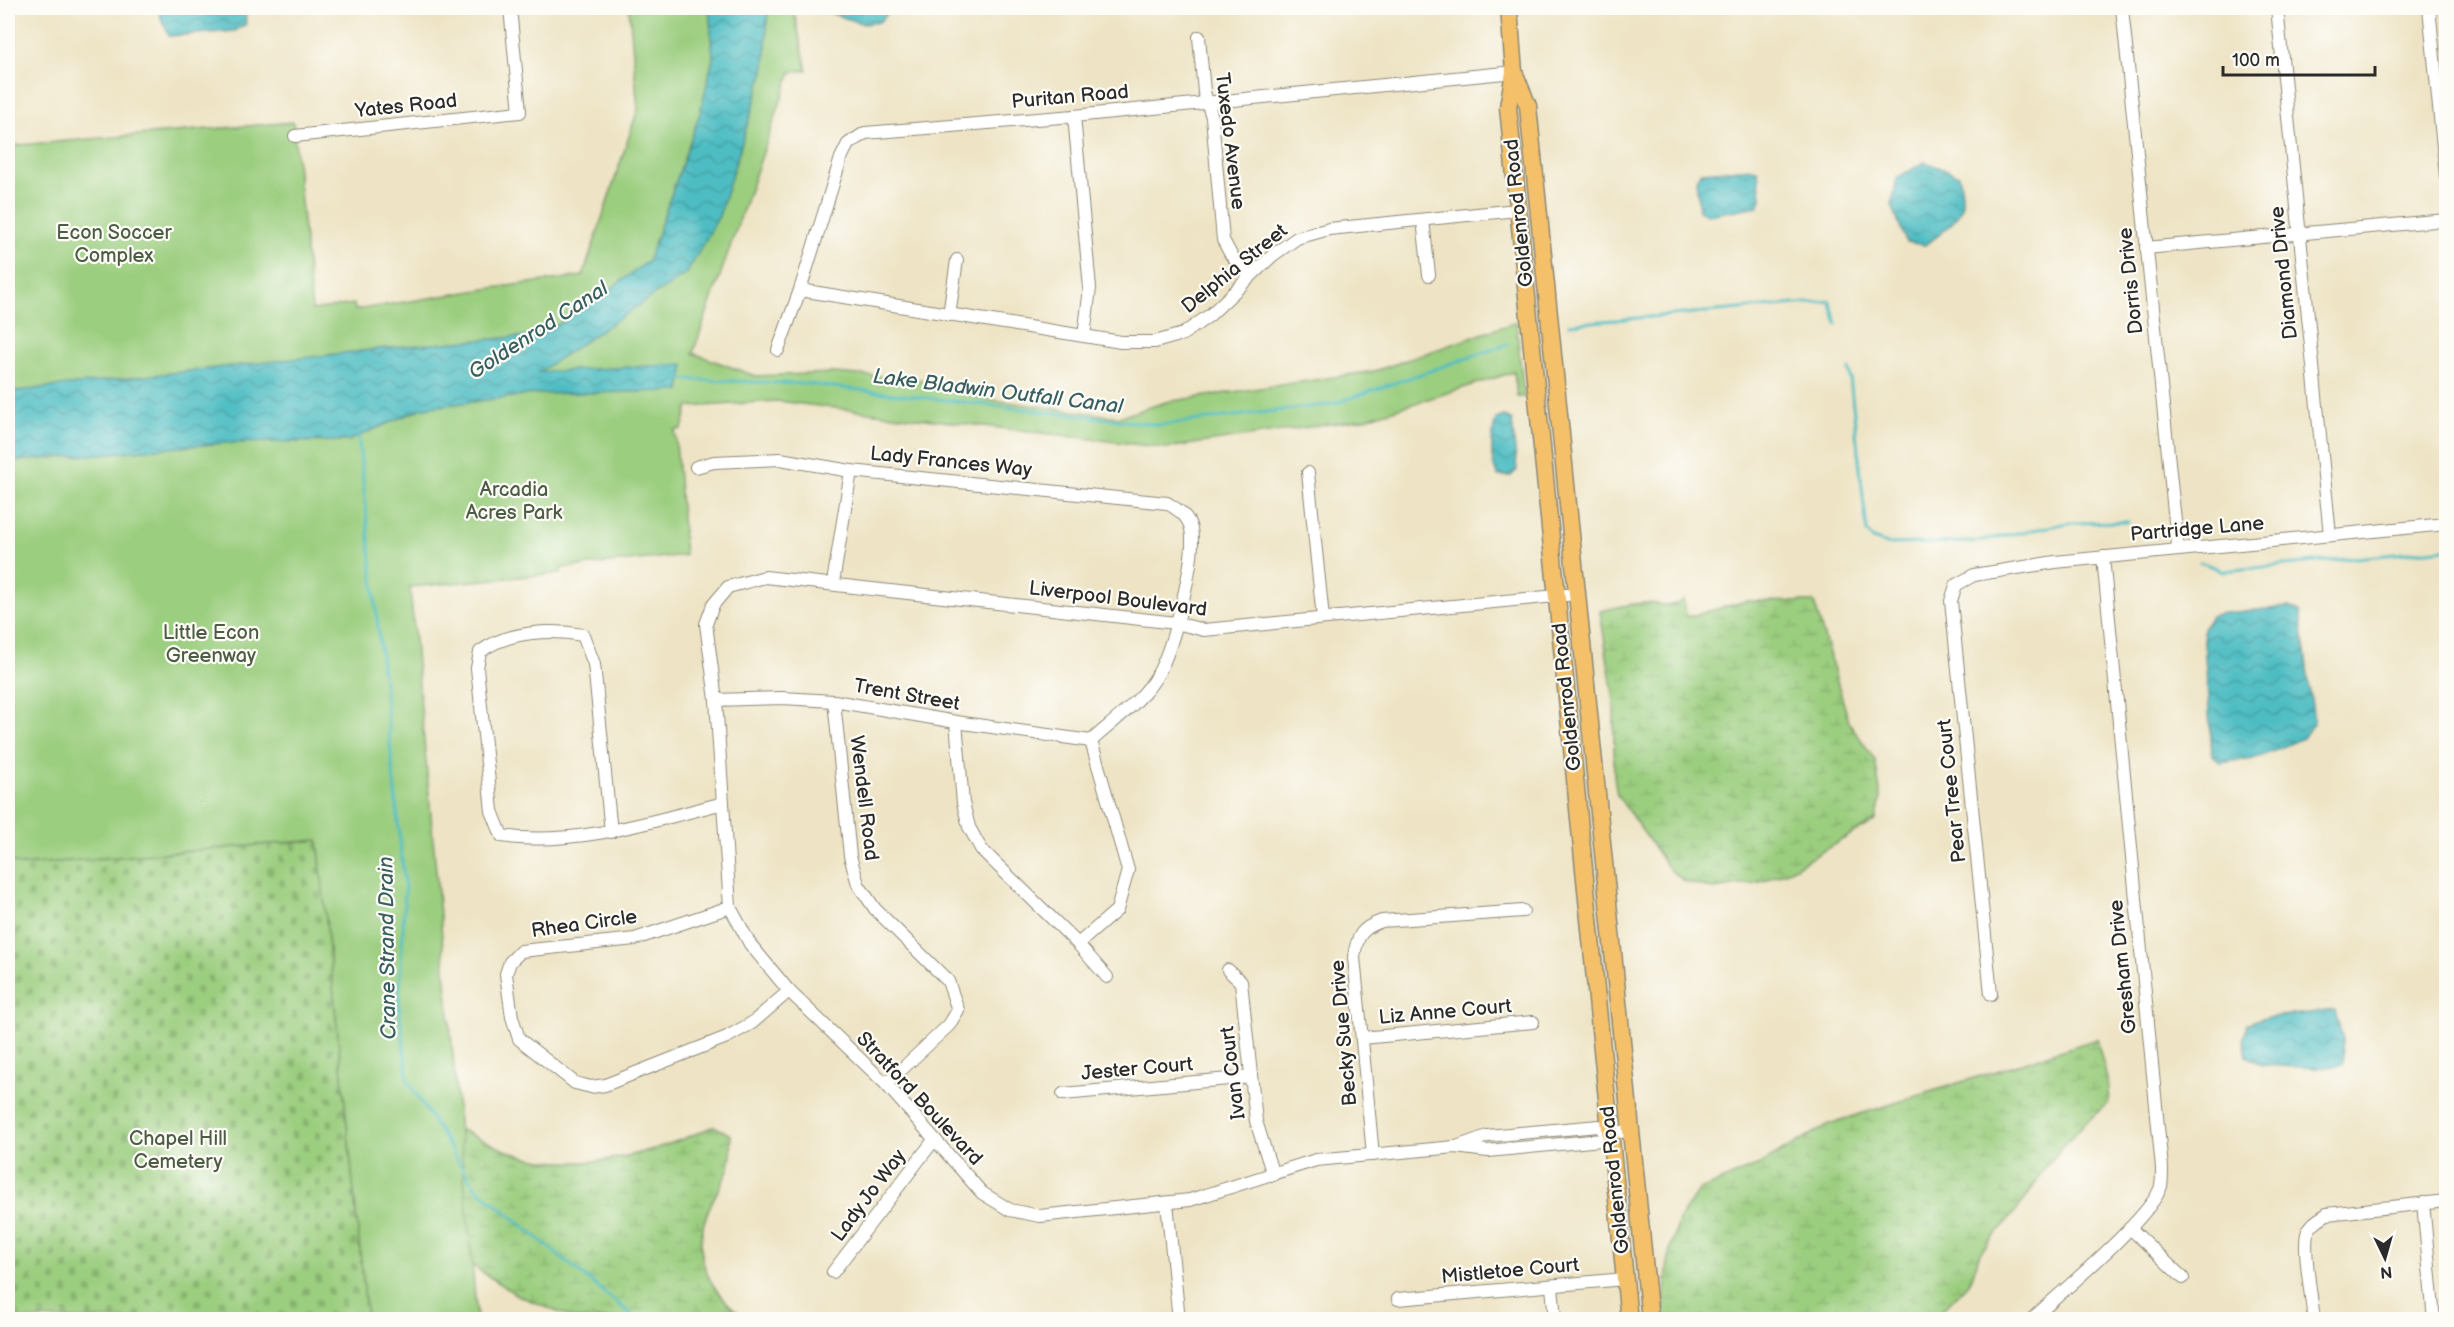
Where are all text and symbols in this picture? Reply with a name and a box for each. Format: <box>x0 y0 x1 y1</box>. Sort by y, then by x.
scale bar <box>2223 39 2374 77</box>
text: 100 m <box>2232 50 2280 71</box>
street label: Tuxedo Avenue <box>1210 71 1250 211</box>
street label: Puritan Road <box>1010 80 1130 114</box>
street label: Yates Road <box>353 89 458 123</box>
street label: Goldenrod Road <box>1499 138 1539 288</box>
street label: Diamond Drive <box>2265 205 2303 341</box>
street label: Delphia Street <box>1177 219 1292 319</box>
park label: Econ Soccer Complex <box>56 221 172 268</box>
street label: Dorris Drive <box>2113 226 2149 335</box>
water label: Goldenrod Canal <box>464 275 614 385</box>
water label: Lake Bladwin Outfall Canal <box>871 364 1126 419</box>
street label: Lady Frances Way <box>869 442 1033 482</box>
park label: Arcadia Acres Park <box>466 478 562 525</box>
street label: Partridge Lane <box>2129 511 2265 547</box>
street label: Liverpool Boulevard <box>1027 576 1208 622</box>
park label: Little Econ Greenway <box>163 621 259 668</box>
street label: Goldenrod Road <box>1547 622 1587 772</box>
street label: Trent Street <box>852 674 962 716</box>
street label: Pear Tree Court <box>1933 718 1971 864</box>
street label: Wendell Road <box>844 734 884 862</box>
water label: Crane Strand Drain <box>373 856 402 1040</box>
street label: Gresham Drive <box>2104 898 2142 1035</box>
street label: Rhea Circle <box>530 905 639 943</box>
street label: Becky Sue Drive <box>1326 959 1362 1107</box>
street label: Liz Anne Court <box>1378 994 1513 1030</box>
street label: Ivan Court <box>1215 1025 1251 1121</box>
street label: Stratford Boulevard <box>851 1027 987 1171</box>
street label: Jester Court <box>1080 1052 1194 1086</box>
street label: Goldenrod Road <box>1595 1105 1635 1255</box>
park label: Chapel Hill Cemetery <box>129 1127 227 1174</box>
street label: Lady Jo Way <box>826 1145 911 1246</box>
north arrow <box>2355 1228 2415 1288</box>
street label: Mistletoe Court <box>1440 1253 1580 1289</box>
text: N <box>2379 1261 2393 1281</box>

